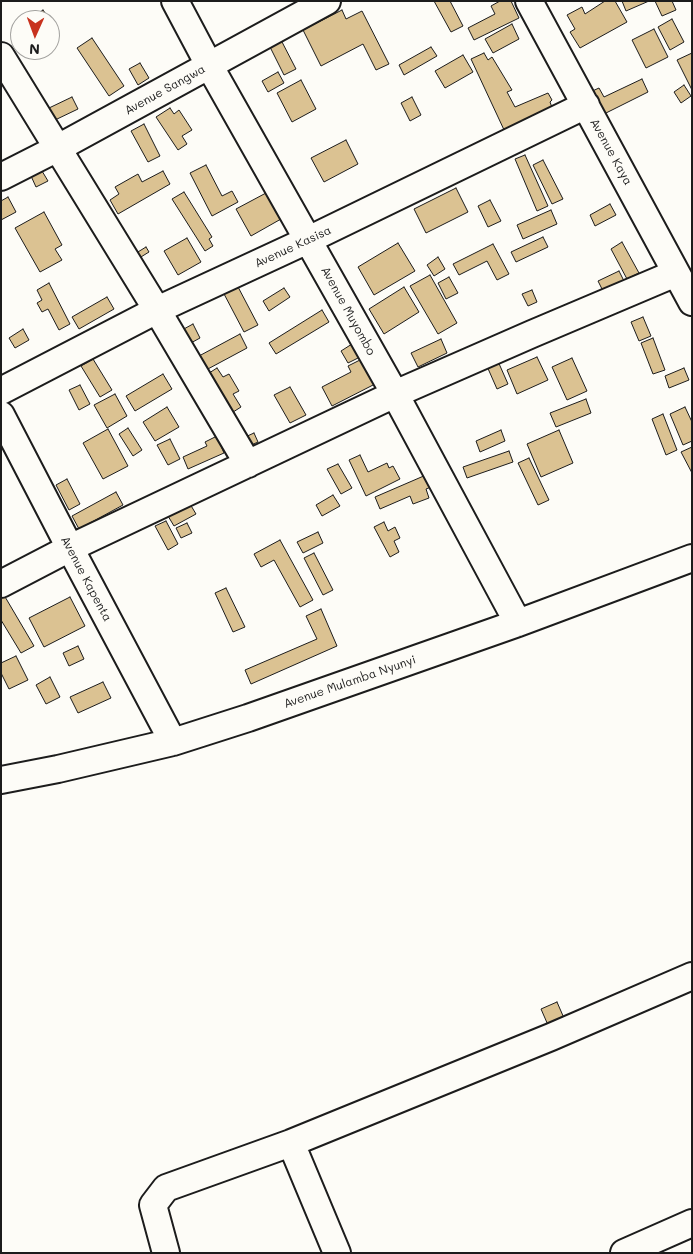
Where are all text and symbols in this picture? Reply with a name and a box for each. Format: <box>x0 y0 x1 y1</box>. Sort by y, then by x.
north arrow <box>10 10 60 60</box>
text: N <box>29 40 40 59</box>
street label: Avenue Sangwa <box>122 62 208 118</box>
street label: Avenue Kaya <box>587 116 635 188</box>
street label: Avenue Kasisa <box>252 223 334 271</box>
street label: Avenue Muyombo <box>318 264 378 358</box>
street label: Avenue Kapenta <box>57 534 115 624</box>
street label: Avenue Mulamba Nyunyi <box>282 653 418 711</box>

